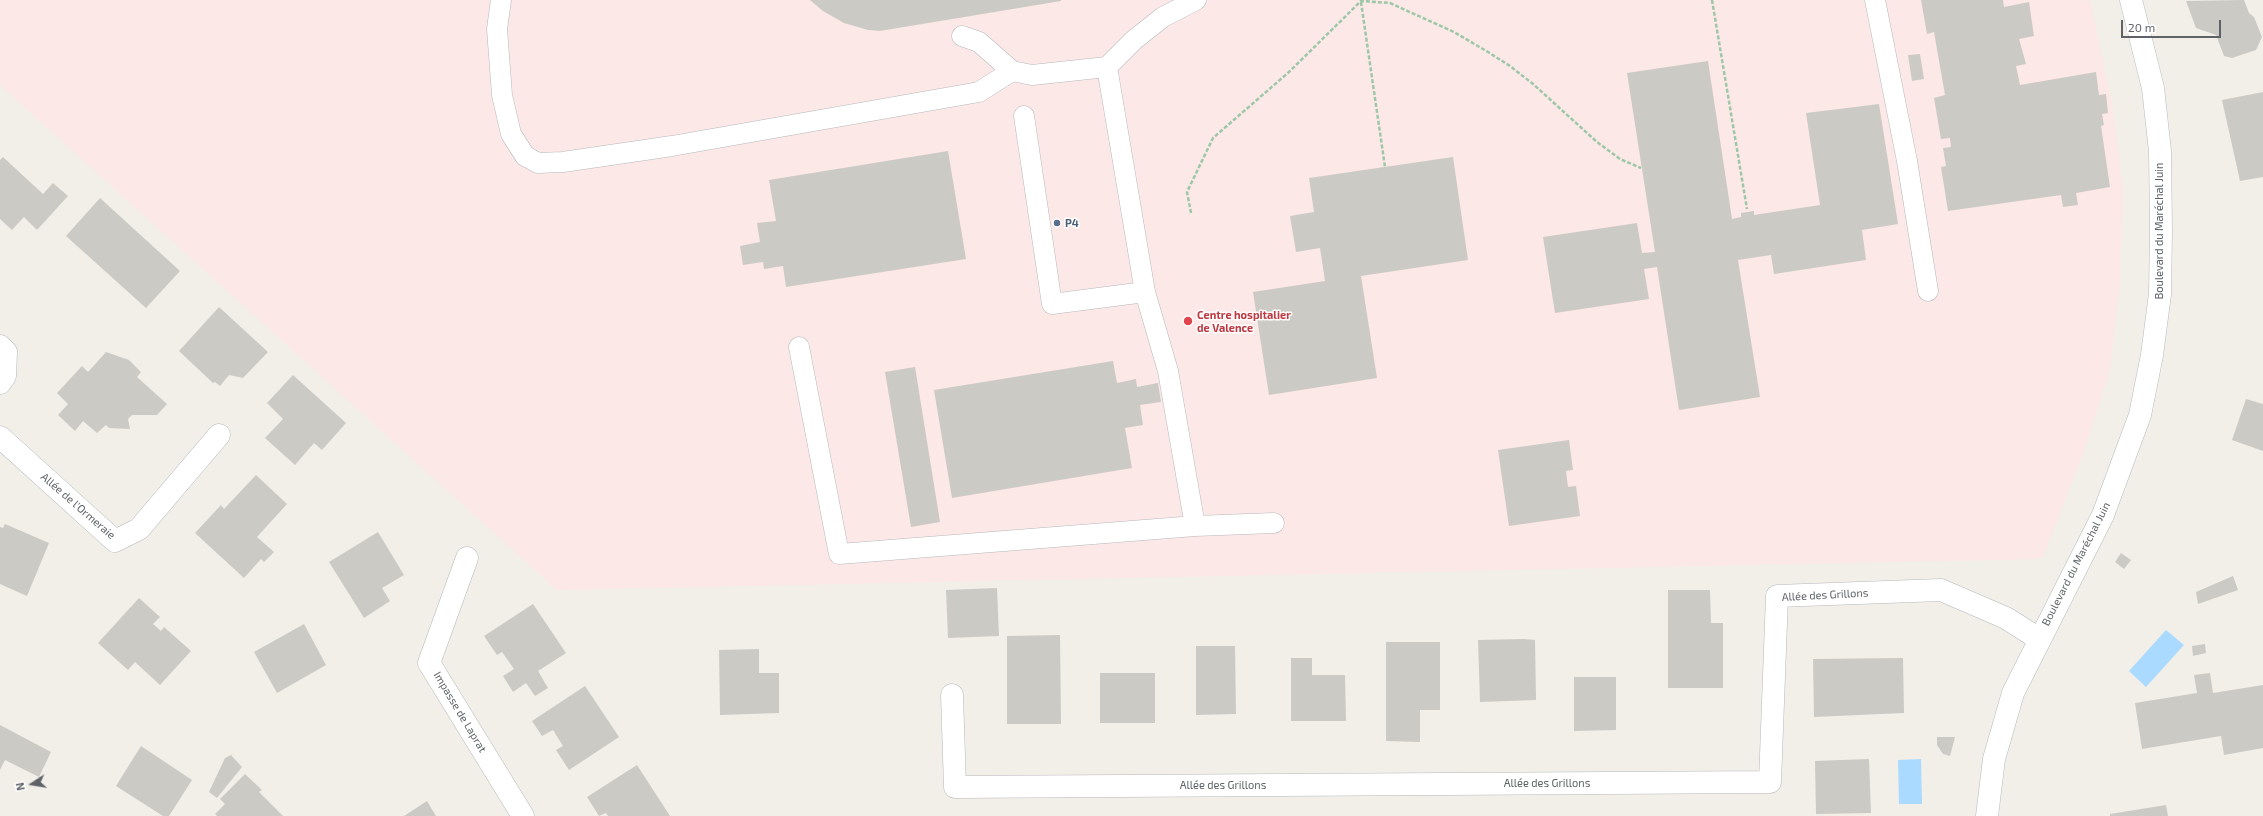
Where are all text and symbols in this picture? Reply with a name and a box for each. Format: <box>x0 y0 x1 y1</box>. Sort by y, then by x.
scale bar <box>2123 12 2223 38</box>
text: 20 m <box>2128 20 2155 34</box>
street label: Boulevard du Maréchal Juin <box>2152 163 2166 299</box>
place label: P4 <box>1065 216 1079 230</box>
marker: P4 <box>1052 218 1062 228</box>
place label: Centre hospitalier de Valence <box>1197 308 1291 334</box>
marker: Centre hospitalier de Valence <box>1182 315 1194 327</box>
street label: Allée de l'Ormeraie <box>38 470 118 542</box>
street label: Boulevard du Maréchal Juin <box>2039 500 2113 628</box>
street label: Allée des Grillons <box>1781 586 1869 604</box>
street label: Impasse de Laprat <box>431 669 489 755</box>
north arrow <box>12 764 52 804</box>
street label: Allée des Grillons <box>1504 776 1590 790</box>
street label: Allée des Grillons <box>1180 778 1266 792</box>
text: N <box>13 781 27 792</box>

